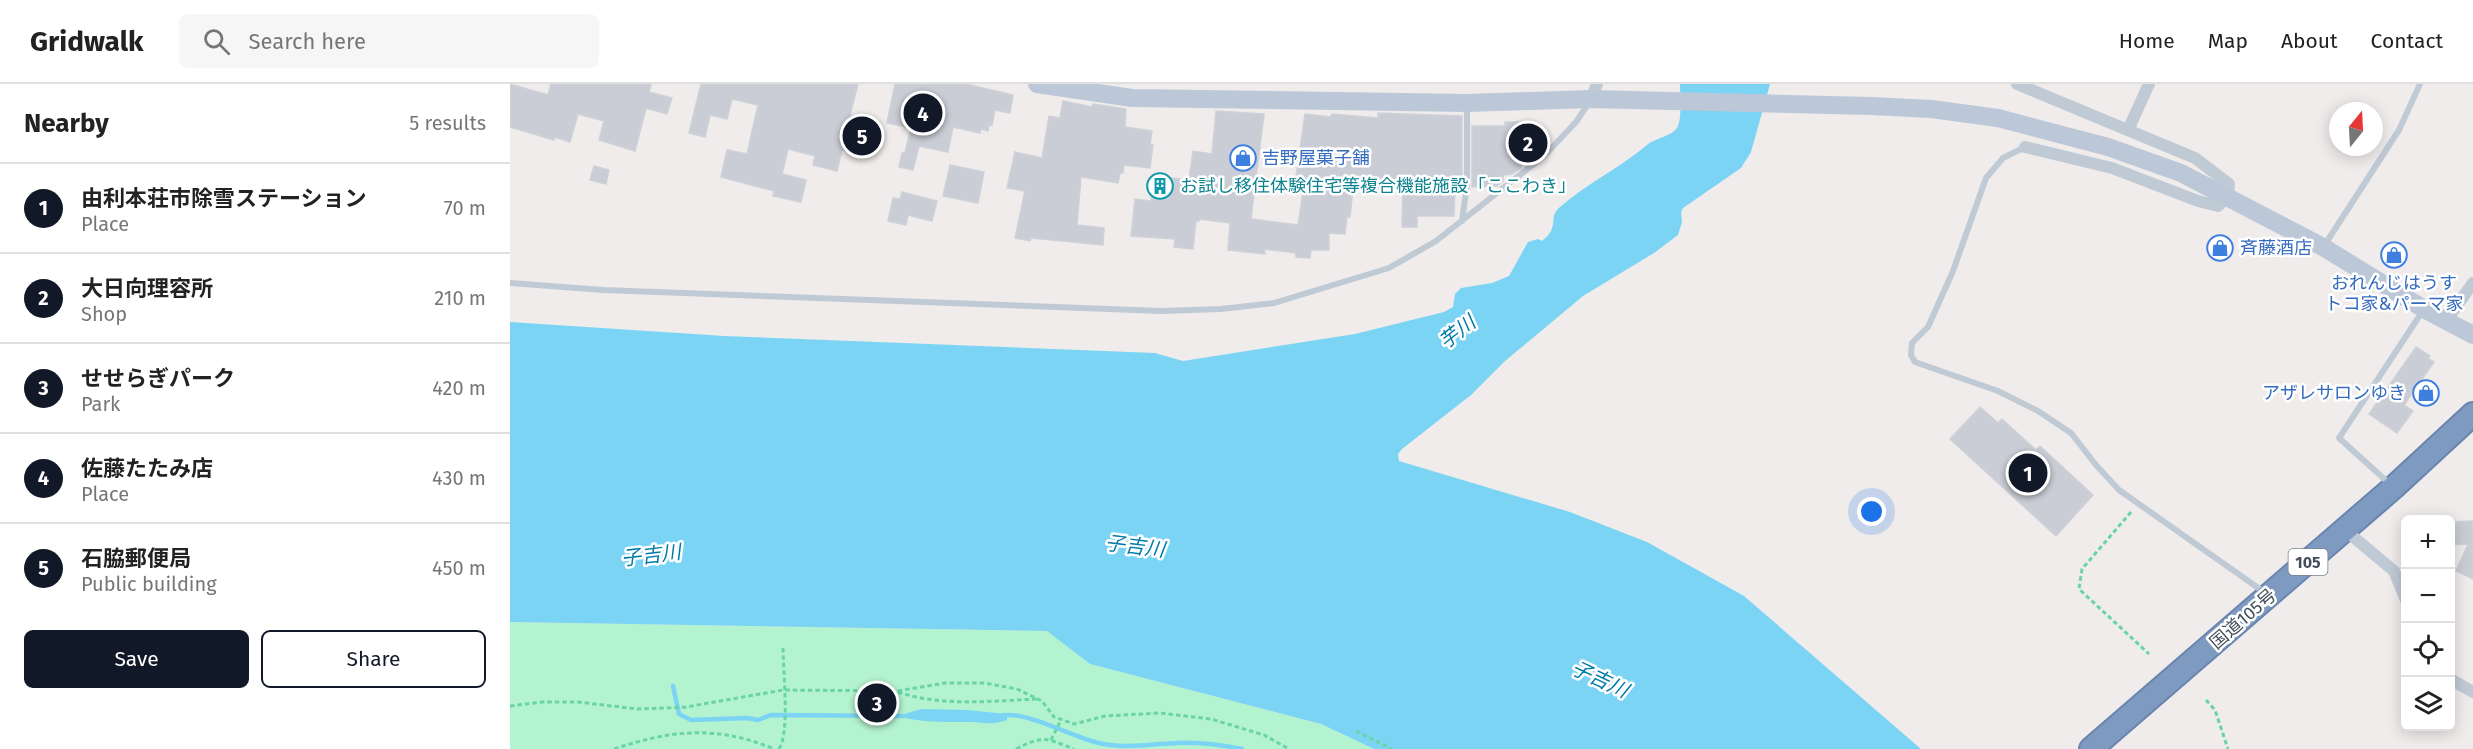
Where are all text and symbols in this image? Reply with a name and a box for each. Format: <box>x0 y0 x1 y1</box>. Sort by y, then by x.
search box <box>179 14 599 68</box>
text: Gridwalk <box>30 25 143 58</box>
icon: search <box>200 25 233 58</box>
text: Search here <box>248 28 366 55</box>
text: Home <box>2119 28 2175 54</box>
text: Map <box>2208 28 2248 54</box>
text: About <box>2281 28 2338 54</box>
text: Contact <box>2371 28 2443 54</box>
pin: 4 <box>904 90 942 135</box>
north arrow <box>2329 102 2383 156</box>
text: Nearby <box>24 108 109 139</box>
text: 5 results <box>409 111 486 135</box>
pin: 5 <box>842 113 882 158</box>
pin: 2 <box>1508 120 1548 166</box>
shop icon: 吉野屋菓子舗 <box>1228 143 1258 173</box>
place label: 吉野屋菓子舗 <box>1262 147 1370 169</box>
building icon: お試し移住体験住宅等複合機能施設「ここわき」 <box>1145 171 1175 201</box>
place label: お試し移住体験住宅等複合機能施設「ここわき」 <box>1180 175 1576 197</box>
text: 由利本荘市除雪ステーション <box>81 185 367 212</box>
text: 1 <box>39 196 48 220</box>
text: 70 m <box>444 196 486 220</box>
text: Place <box>81 212 129 236</box>
shop icon: 斉藤酒店 <box>2205 233 2235 263</box>
place label: 斉藤酒店 <box>2240 237 2312 259</box>
shop icon: おれんじはうす トコ家&パーマ家 <box>2379 240 2409 270</box>
place label: おれんじはうす トコ家&パーマ家 <box>2324 272 2464 315</box>
text: 大日向理容所 <box>81 275 213 302</box>
text: 2 <box>38 286 49 310</box>
text: 210 m <box>434 286 486 310</box>
text: Shop <box>81 302 127 326</box>
water label: 芋川 <box>1434 309 1482 354</box>
text: せせらぎパーク <box>81 365 235 392</box>
text: 3 <box>38 376 49 400</box>
text: 420 m <box>432 376 486 400</box>
shop icon: アザレサロンゆき <box>2411 378 2441 408</box>
place label: アザレサロンゆき <box>2262 382 2406 404</box>
text: Park <box>81 392 120 416</box>
pin: 1 <box>2008 450 2048 496</box>
text: 佐藤たたみ店 <box>81 455 213 482</box>
text: 4 <box>38 466 49 490</box>
text: 430 m <box>432 466 486 490</box>
text: Place <box>81 482 129 506</box>
your location <box>1857 497 1886 526</box>
map controls <box>2401 515 2455 731</box>
button: + <box>2401 515 2455 569</box>
water label: 子吉川 <box>1104 530 1168 562</box>
water label: 子吉川 <box>620 539 684 571</box>
text: 石脇郵便局 <box>81 545 191 572</box>
road number: 105 <box>2288 549 2328 575</box>
text: 5 <box>38 556 49 580</box>
text: 450 m <box>432 556 486 580</box>
button: − <box>2401 569 2455 623</box>
text: Public building <box>81 572 217 596</box>
street label: 国道105号 <box>2205 584 2281 654</box>
button: locate <box>2401 623 2455 677</box>
button: Save <box>24 630 249 688</box>
button: Share <box>261 630 486 688</box>
water label: 子吉川 <box>1568 655 1634 703</box>
button: layers <box>2401 677 2455 731</box>
pin: 3 <box>858 680 896 726</box>

